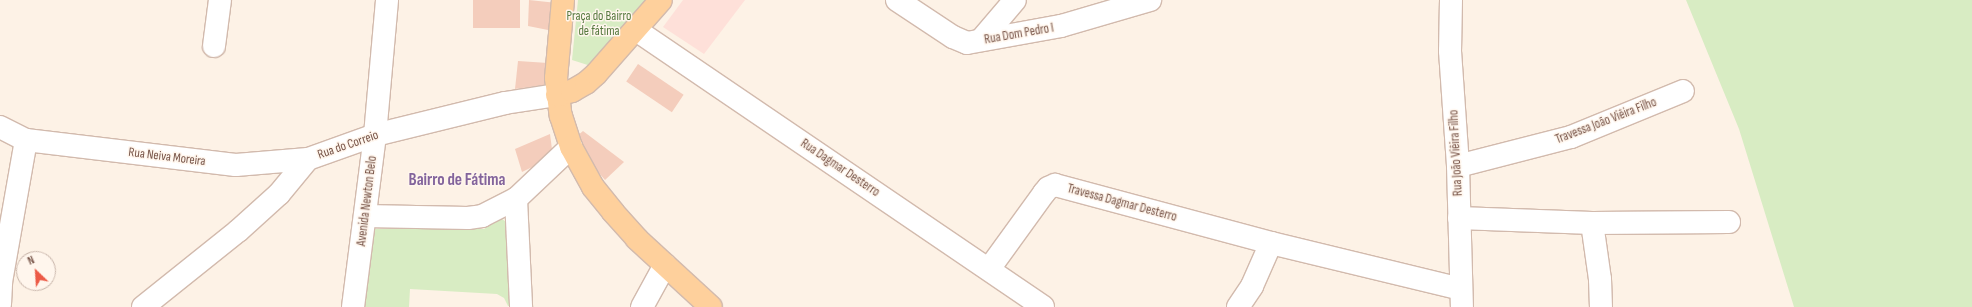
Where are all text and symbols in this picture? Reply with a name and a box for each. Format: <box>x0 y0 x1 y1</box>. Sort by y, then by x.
park label: Praça do Bairro de fátima <box>567 9 631 40</box>
street label: Rua Dom Pedro I <box>983 20 1055 48</box>
street label: Travessa João Viêira Filho <box>1553 95 1659 147</box>
street label: Rua João Viêira Filho <box>1446 109 1466 197</box>
street label: Rua do Correio <box>316 127 380 163</box>
street label: Rua Dagmar Desterro <box>797 136 883 200</box>
street label: Rua Neiva Moreira <box>128 145 206 169</box>
street label: Avenida Newton Belo <box>354 155 380 247</box>
district label: Bairro de Fátima <box>408 171 506 191</box>
street label: Travessa Dagmar Desterro <box>1066 181 1178 225</box>
north arrow <box>16 251 56 291</box>
text: N <box>26 253 37 268</box>

